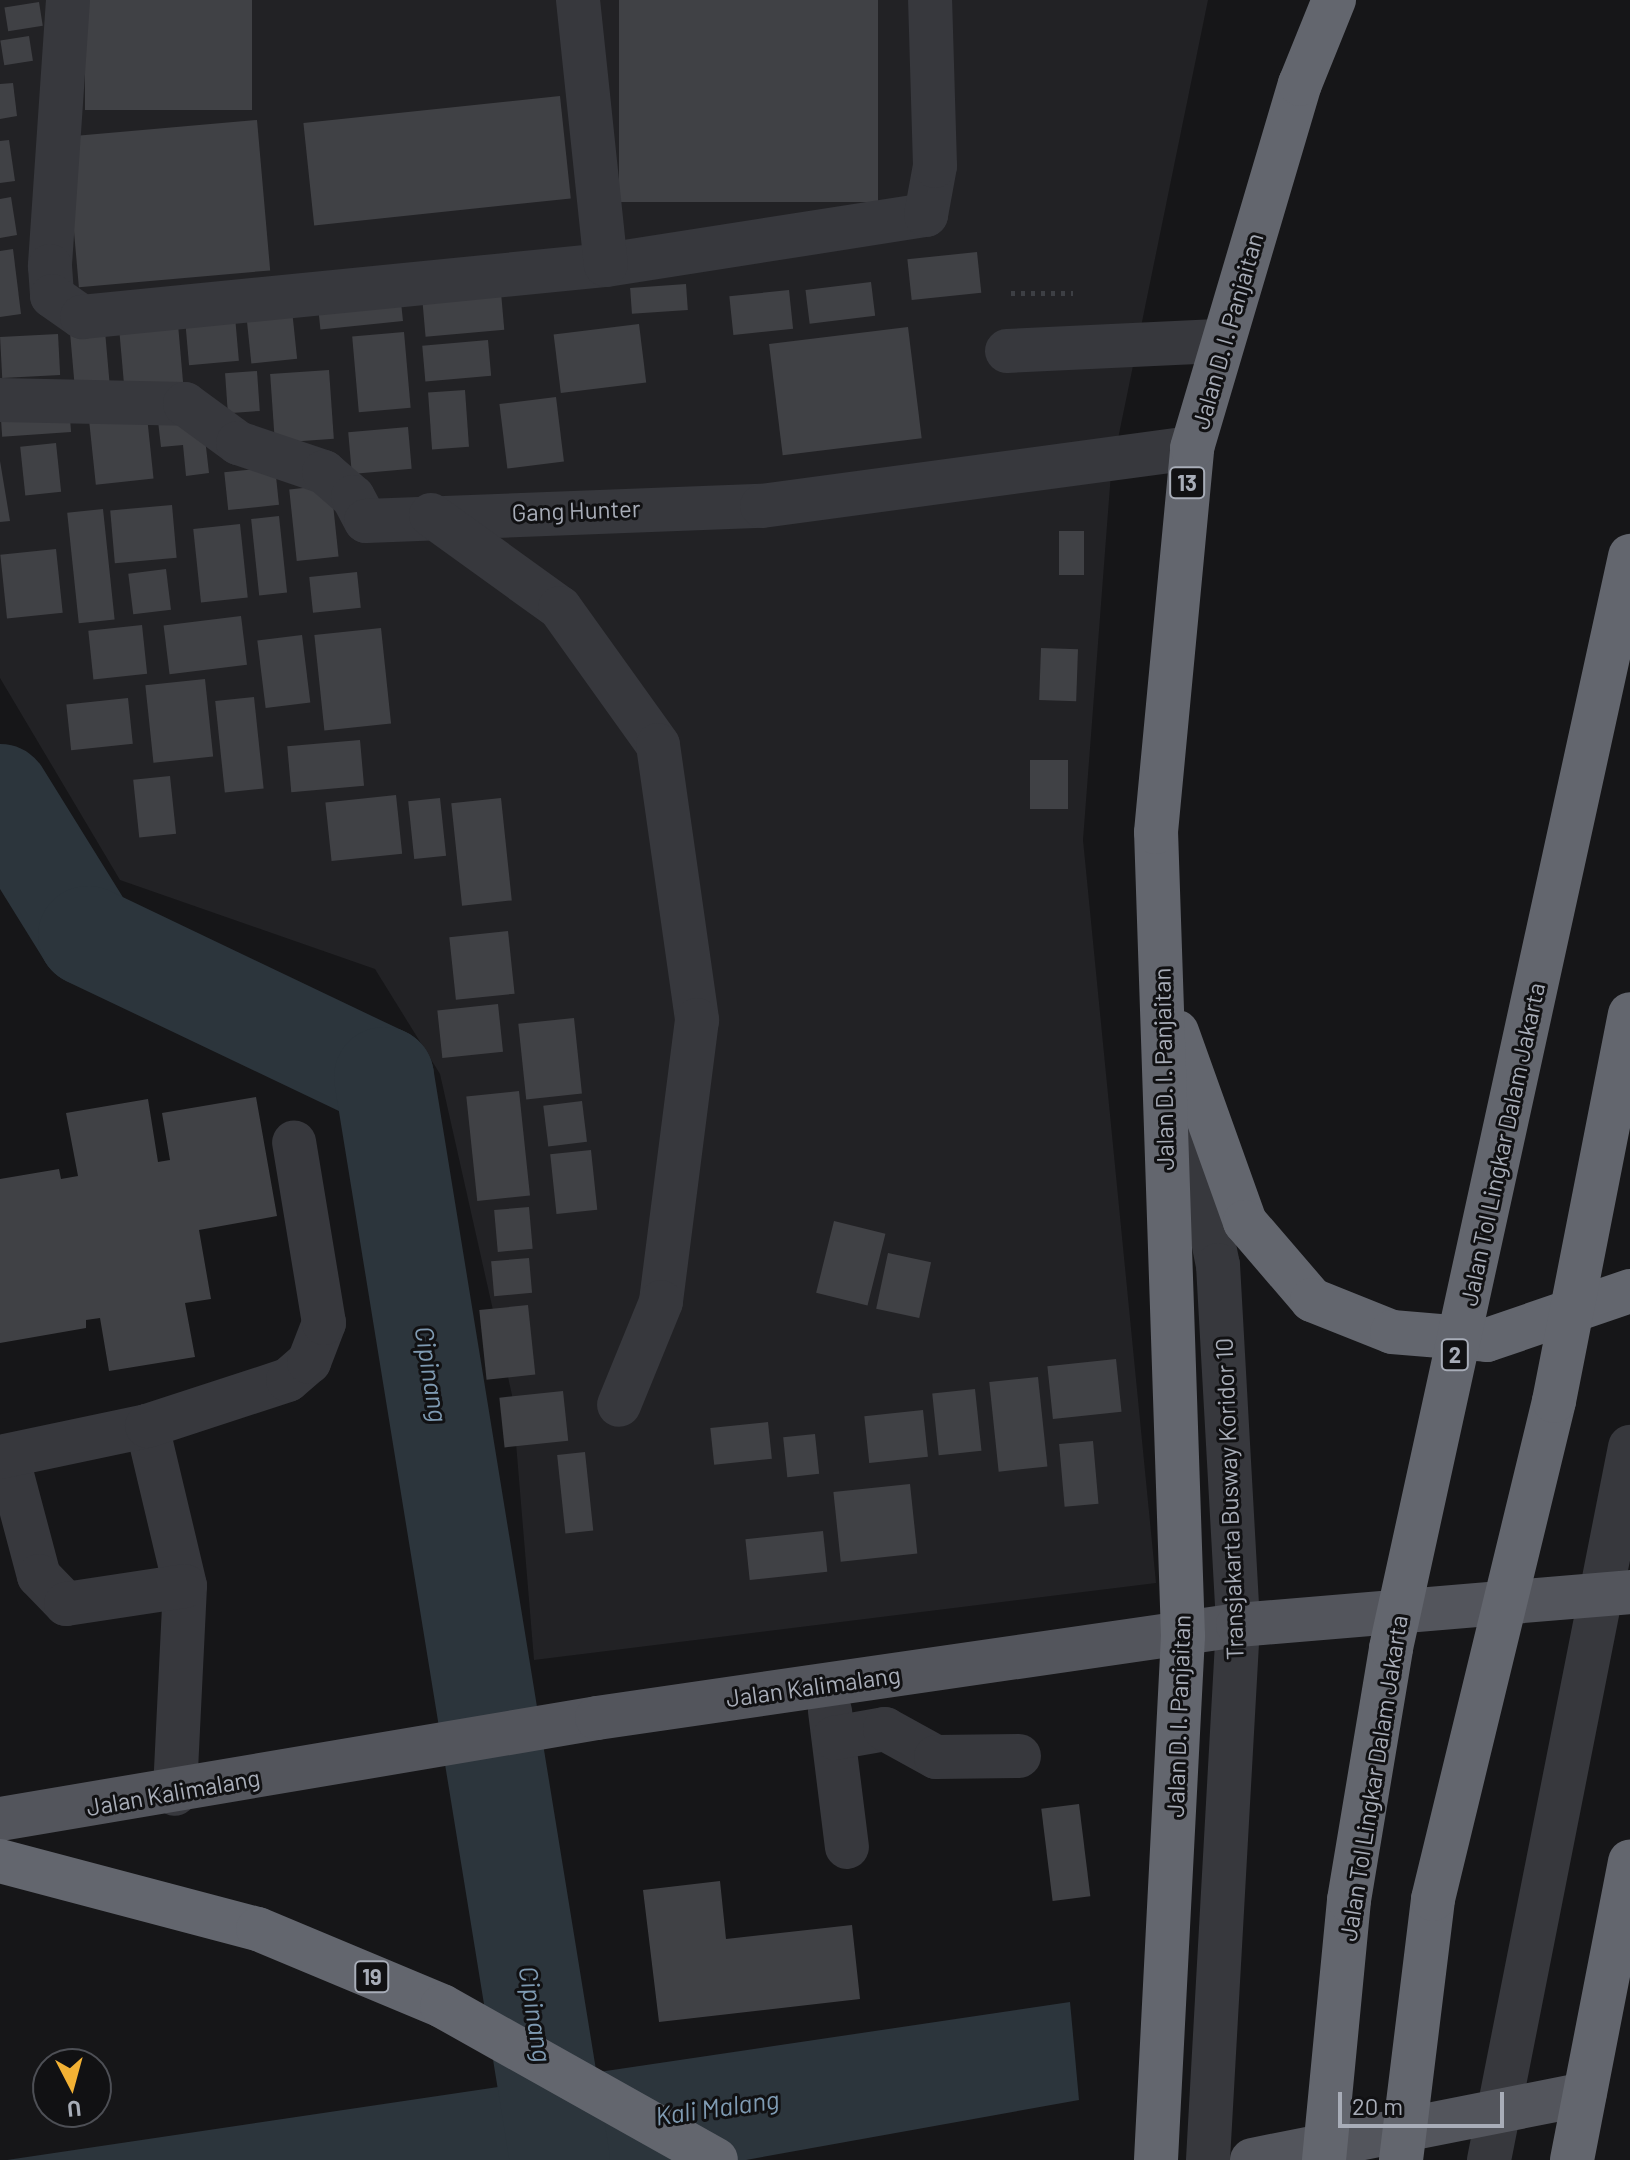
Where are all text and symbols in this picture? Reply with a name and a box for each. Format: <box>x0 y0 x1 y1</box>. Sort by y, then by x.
street label: Jalan D. I. Panjaitan <box>1185 230 1269 432</box>
road number: 13 <box>1169 465 1205 501</box>
street label: Gang Hunter <box>511 493 641 527</box>
street label: Jalan D. I. Panjaitan <box>1147 967 1179 1171</box>
street label: Jalan Tol Lingkar Dalam Jakarta <box>1454 980 1550 1308</box>
water label: Cipinang <box>409 1324 455 1424</box>
street label: Transjakarta Busway Koridor 10 <box>1209 1337 1249 1661</box>
road number: 2 <box>1439 1337 1471 1373</box>
street label: Jalan Tol Lingkar Dalam Jakarta <box>1333 1613 1413 1943</box>
street label: Jalan D. I. Panjaitan <box>1160 1614 1196 1818</box>
street label: Jalan Kalimalang <box>724 1660 902 1712</box>
street label: Jalan Kalimalang <box>84 1763 262 1821</box>
road number: 19 <box>354 1959 390 1995</box>
water label: Cipinang <box>513 1964 559 2064</box>
north arrow <box>32 2048 112 2128</box>
scale bar <box>1342 2076 1508 2126</box>
water label: Kali Malang <box>653 2083 781 2131</box>
text: 20 m <box>1352 2091 1403 2120</box>
text: U <box>66 2096 83 2124</box>

